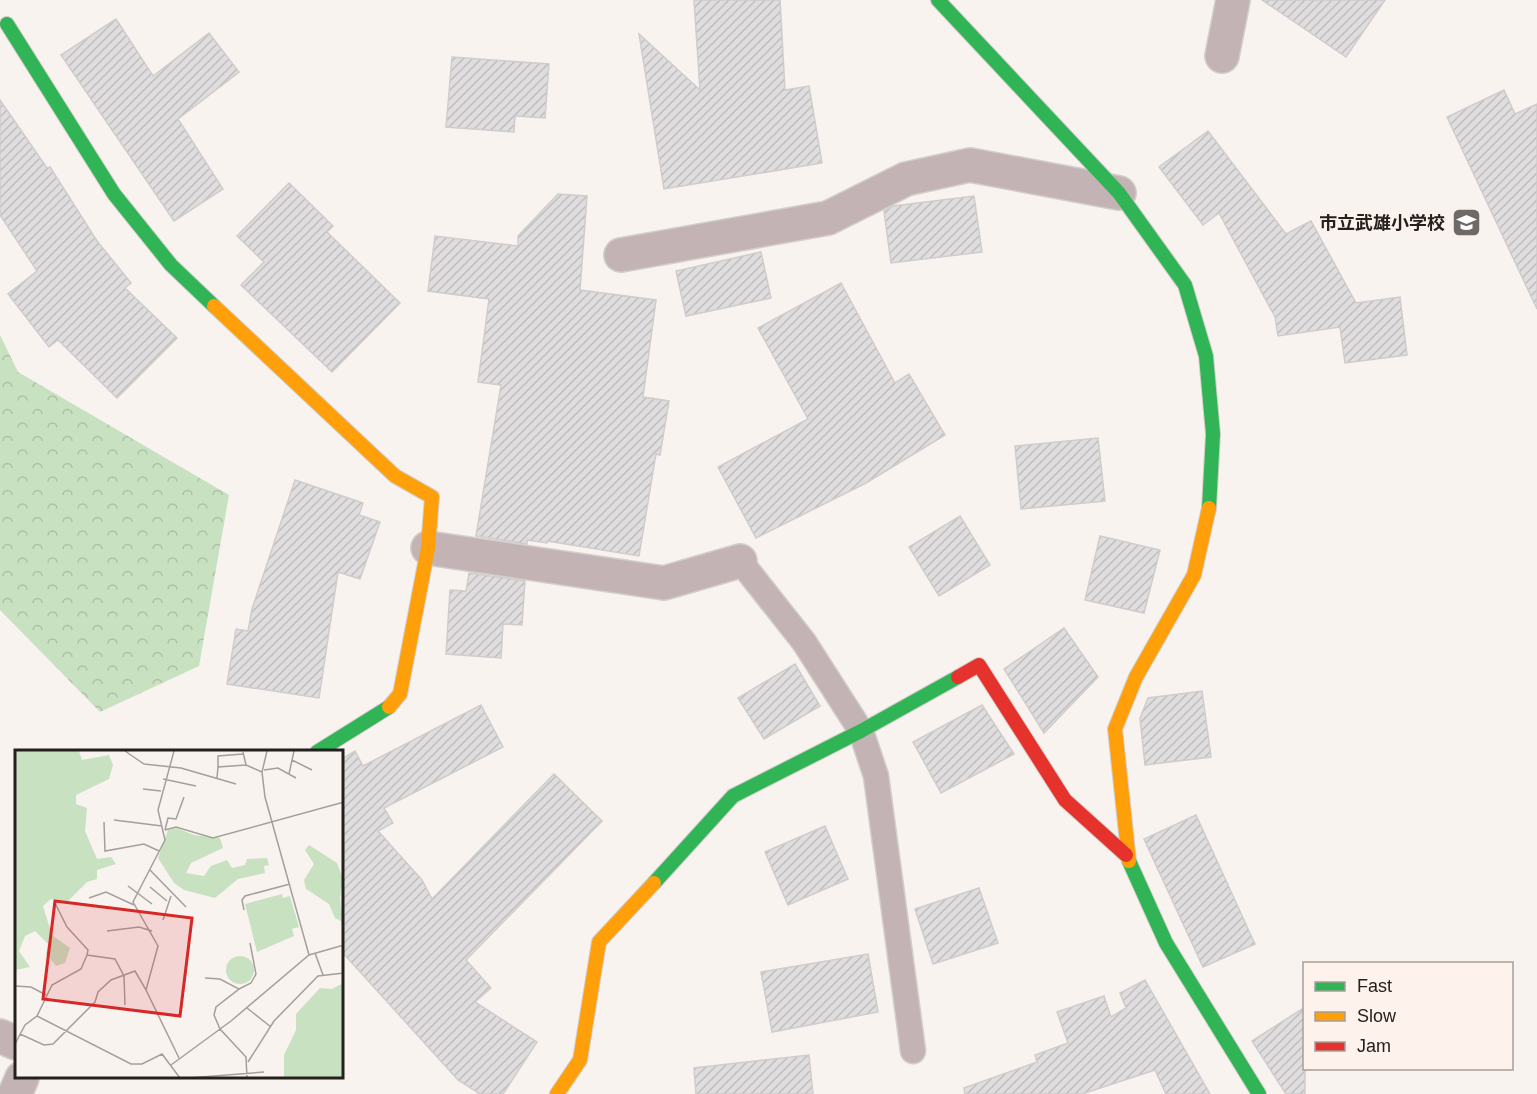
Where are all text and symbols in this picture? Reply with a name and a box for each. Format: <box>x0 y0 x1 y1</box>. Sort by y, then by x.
school or university icon: 市立武雄小学校 <box>1450 207 1482 239</box>
place label: 市立武雄小学校 <box>1319 213 1445 233</box>
inset map <box>15 750 344 1079</box>
legend <box>1303 962 1513 1070</box>
text: Fast <box>1357 976 1392 996</box>
text: Slow <box>1357 1006 1397 1026</box>
text: Jam <box>1357 1036 1391 1056</box>

